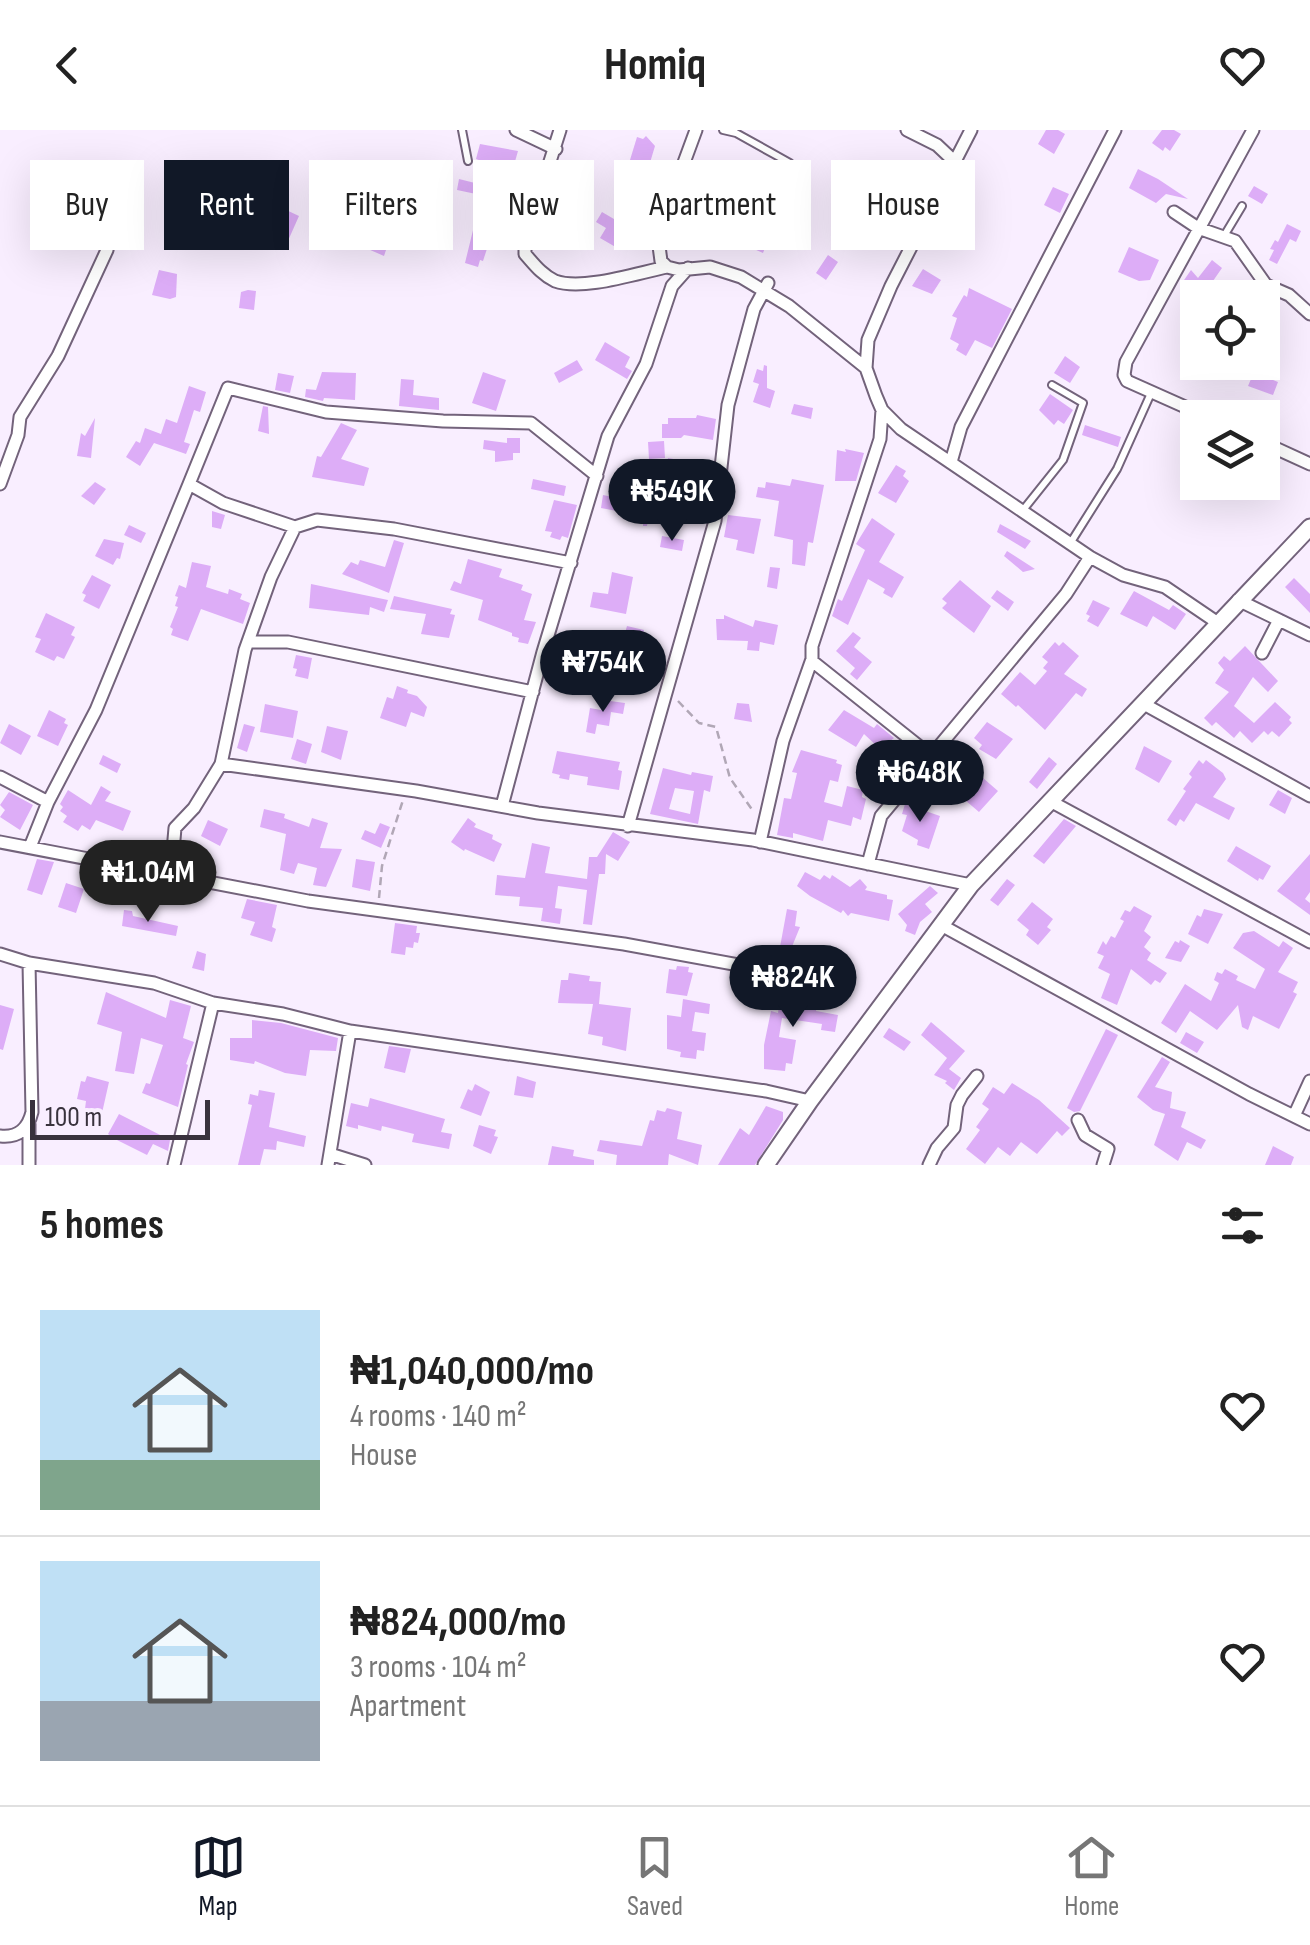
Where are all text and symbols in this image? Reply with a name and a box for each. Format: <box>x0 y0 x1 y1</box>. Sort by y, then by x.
icon: back <box>40 38 95 93</box>
text: Homiq <box>604 38 706 93</box>
icon: heart <box>1215 38 1270 93</box>
chip: Buy <box>30 160 144 250</box>
chip: Rent <box>164 160 289 250</box>
chip: Filters <box>309 160 453 250</box>
chip: New <box>473 160 594 250</box>
chip: Apartment <box>614 160 811 250</box>
chip: House <box>831 160 975 250</box>
map controls <box>1180 280 1280 500</box>
button: locate <box>1180 280 1280 380</box>
button: layers <box>1180 400 1280 500</box>
pin: ₦549K <box>602 459 742 544</box>
text: ₦549K <box>630 472 714 511</box>
pin: ₦754K <box>533 630 673 715</box>
text: ₦754K <box>562 643 644 682</box>
pin: ₦648K <box>850 740 990 825</box>
text: ₦648K <box>878 753 962 792</box>
pin: ₦1.04M <box>67 840 229 925</box>
text: ₦1.04M <box>101 853 195 892</box>
pin: ₦824K <box>723 945 863 1030</box>
text: ₦824K <box>751 958 835 997</box>
scale bar <box>30 1095 210 1140</box>
text: 100 m <box>45 1101 102 1134</box>
icon: filters <box>1215 1198 1270 1253</box>
text: 5 homes <box>40 1200 164 1251</box>
text: ₦1,040,000/mo <box>350 1346 594 1397</box>
icon: home <box>120 1350 240 1470</box>
icon: heart <box>1215 1383 1270 1438</box>
text: 4 rooms · 140 m² <box>350 1397 527 1436</box>
text: House <box>350 1436 417 1475</box>
text: ₦824,000/mo <box>350 1597 566 1648</box>
icon: home <box>120 1601 240 1721</box>
icon: heart <box>1215 1634 1270 1689</box>
text: 3 rooms · 104 m² <box>350 1648 527 1687</box>
text: Apartment <box>350 1687 466 1726</box>
tab: Map <box>191 1830 246 1923</box>
tab: Saved <box>627 1830 683 1923</box>
tab: Home <box>1064 1830 1119 1923</box>

